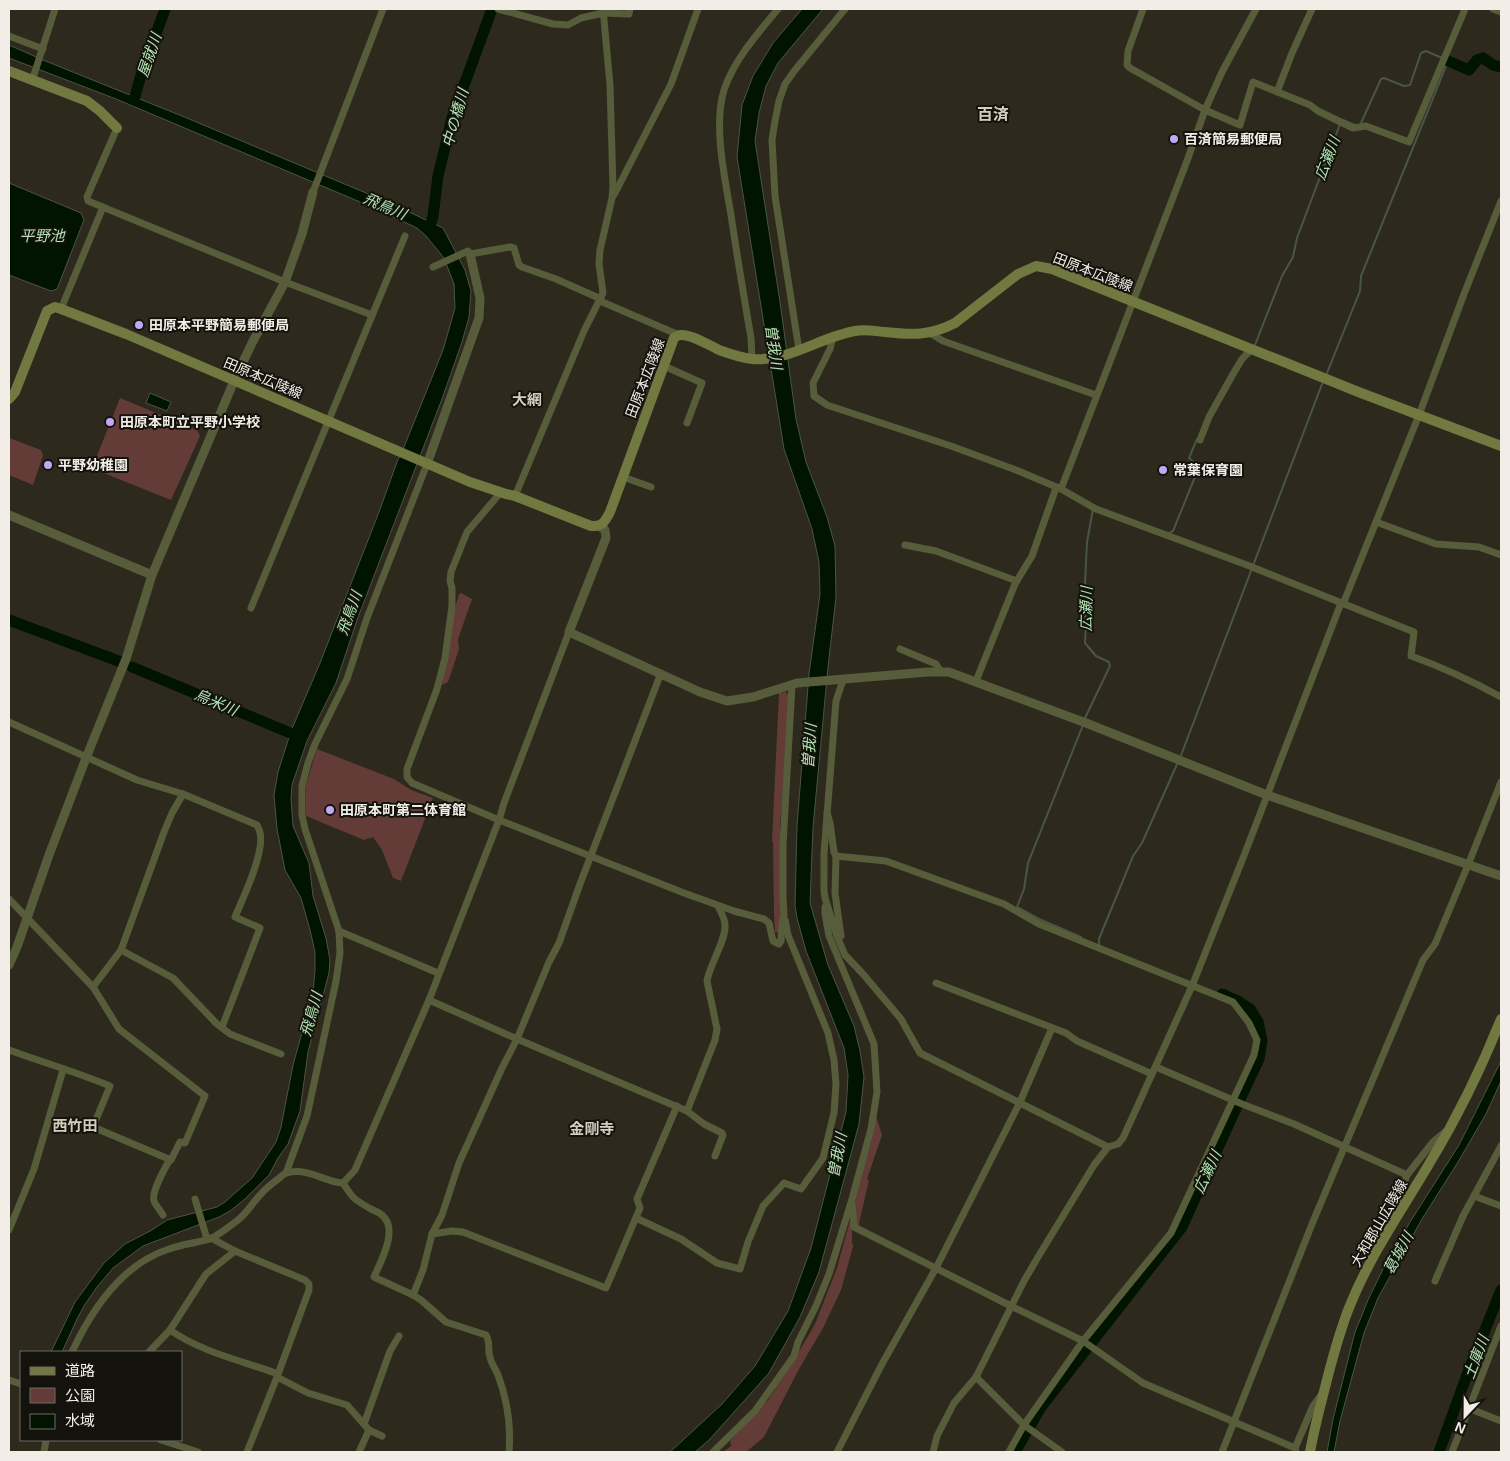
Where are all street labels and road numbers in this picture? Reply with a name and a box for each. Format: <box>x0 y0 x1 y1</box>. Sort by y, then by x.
street label: 田原本広陵線 <box>1051 249 1135 295</box>
street label: 田原本広陵線 <box>622 336 668 420</box>
street label: 田原本広陵線 <box>221 354 305 402</box>
street label: 大和郡山広陵線 <box>1348 1177 1410 1269</box>

